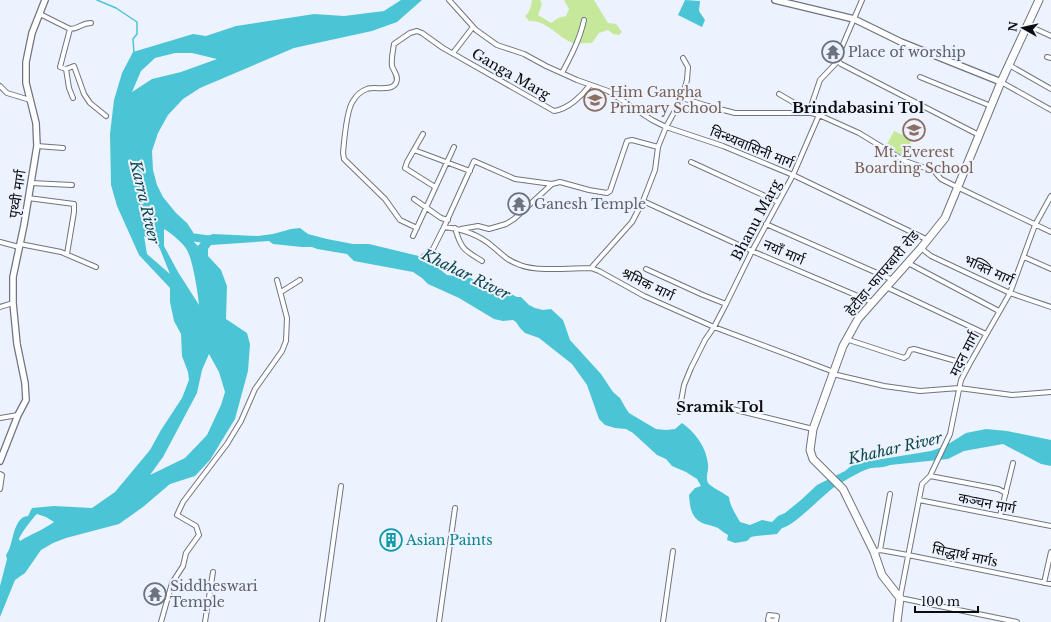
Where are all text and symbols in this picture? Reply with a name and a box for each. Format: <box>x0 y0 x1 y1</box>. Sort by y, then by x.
north arrow <box>1003 8 1043 48</box>
text: N <box>1005 20 1021 33</box>
temple icon: Place of worship <box>820 39 846 65</box>
place label: Place of worship <box>848 43 966 61</box>
street label: Ganga Marg <box>469 44 554 104</box>
place label: Him Gangha Primary School <box>610 83 723 117</box>
school or university icon: Him Gangha Primary School <box>582 87 608 113</box>
district label: Brindabasini Tol <box>792 98 925 117</box>
school or university icon: Mt. Everest Boarding School <box>901 117 927 143</box>
street label: विन्ध्यवासिनी मार्ग <box>708 122 797 172</box>
place label: Mt. Everest Boarding School <box>854 143 974 177</box>
water label: Karra River <box>126 157 164 247</box>
street label: पृथ्वी मार्ग <box>4 167 31 220</box>
street label: Bhanu Marg <box>727 176 785 264</box>
temple icon: Ganesh Temple <box>506 191 532 217</box>
place label: Ganesh Temple <box>534 195 646 213</box>
street label: हेटौडा-फापरबारी रोड <box>841 226 923 319</box>
street label: नयाँ मार्ग <box>760 235 809 269</box>
water label: Khahar River <box>418 244 514 304</box>
street label: भक्ति मार्ग <box>961 251 1018 290</box>
street label: श्रमिक मार्ग <box>619 264 678 305</box>
street label: मदन मार्ग <box>945 328 983 379</box>
district label: Sramik Tol <box>676 397 765 416</box>
water label: Khahar River <box>845 428 945 468</box>
street label: कञ्चन मार्ग <box>957 489 1018 518</box>
building icon: Asian Paints <box>378 527 404 553</box>
place label: Asian Paints <box>405 531 493 549</box>
street label: सिद्धार्थ मार्गs <box>930 539 1000 571</box>
place label: Siddheswari Temple <box>170 577 258 611</box>
temple icon: Siddheswari Temple <box>142 581 168 607</box>
scale bar <box>915 588 978 614</box>
text: 100 m <box>921 594 960 609</box>

